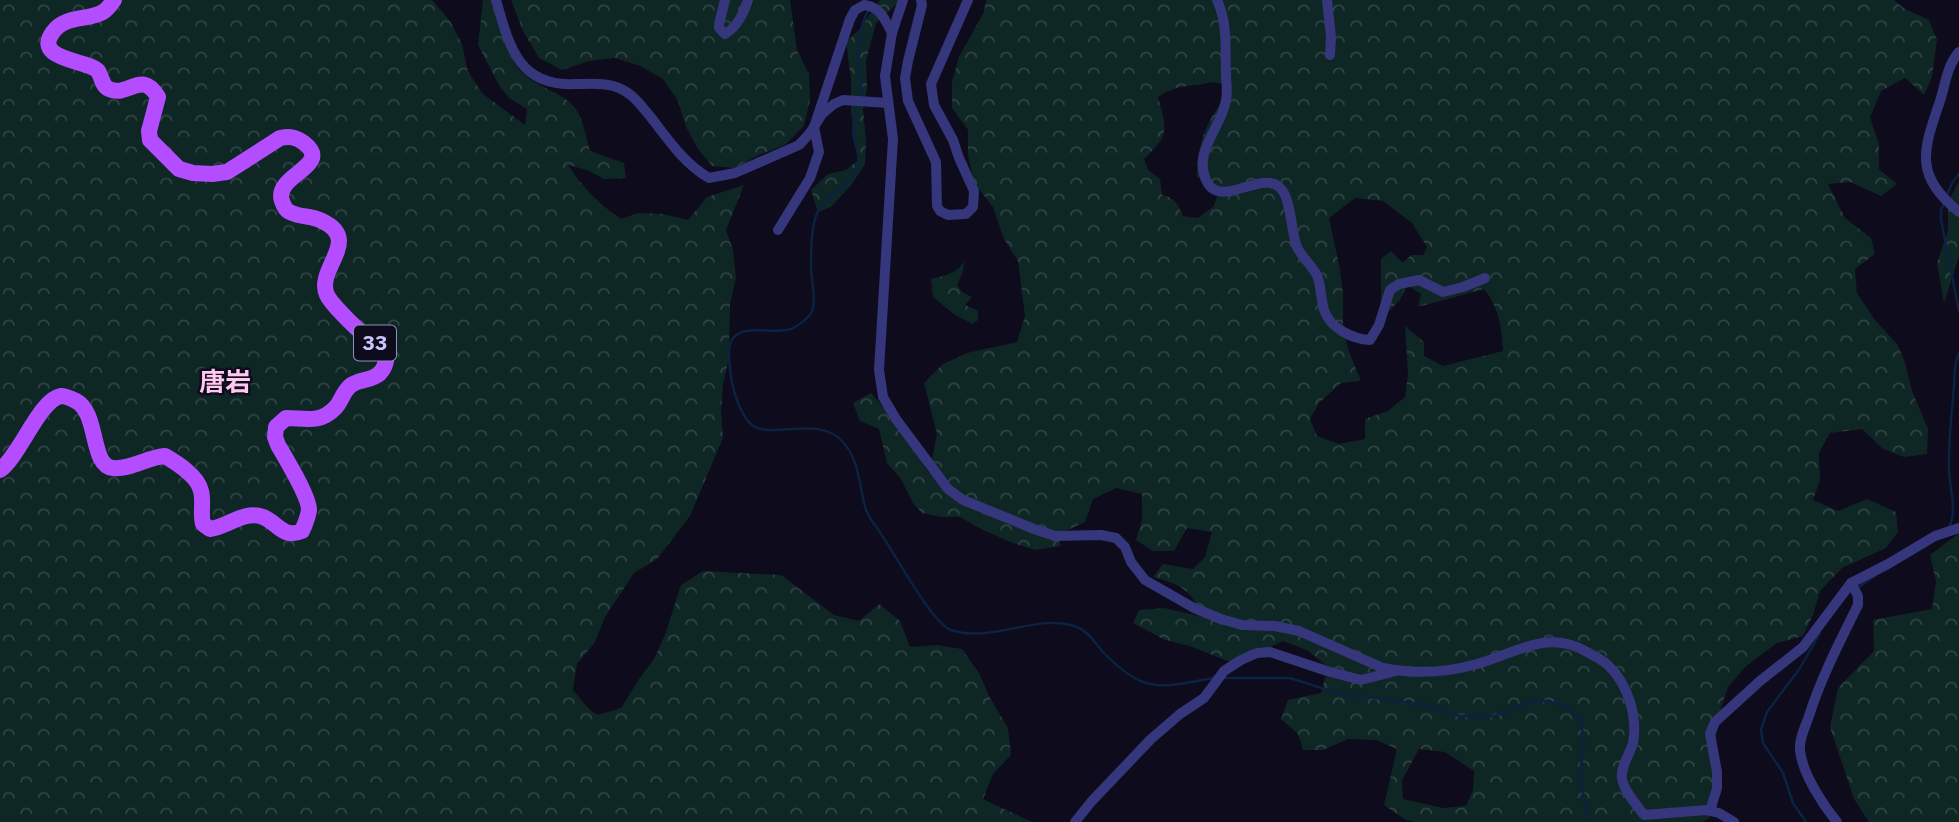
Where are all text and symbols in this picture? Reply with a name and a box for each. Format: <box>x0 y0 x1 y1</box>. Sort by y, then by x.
road number: 33 <box>354 326 396 360</box>
district label: 唐岩 <box>199 364 251 398</box>

